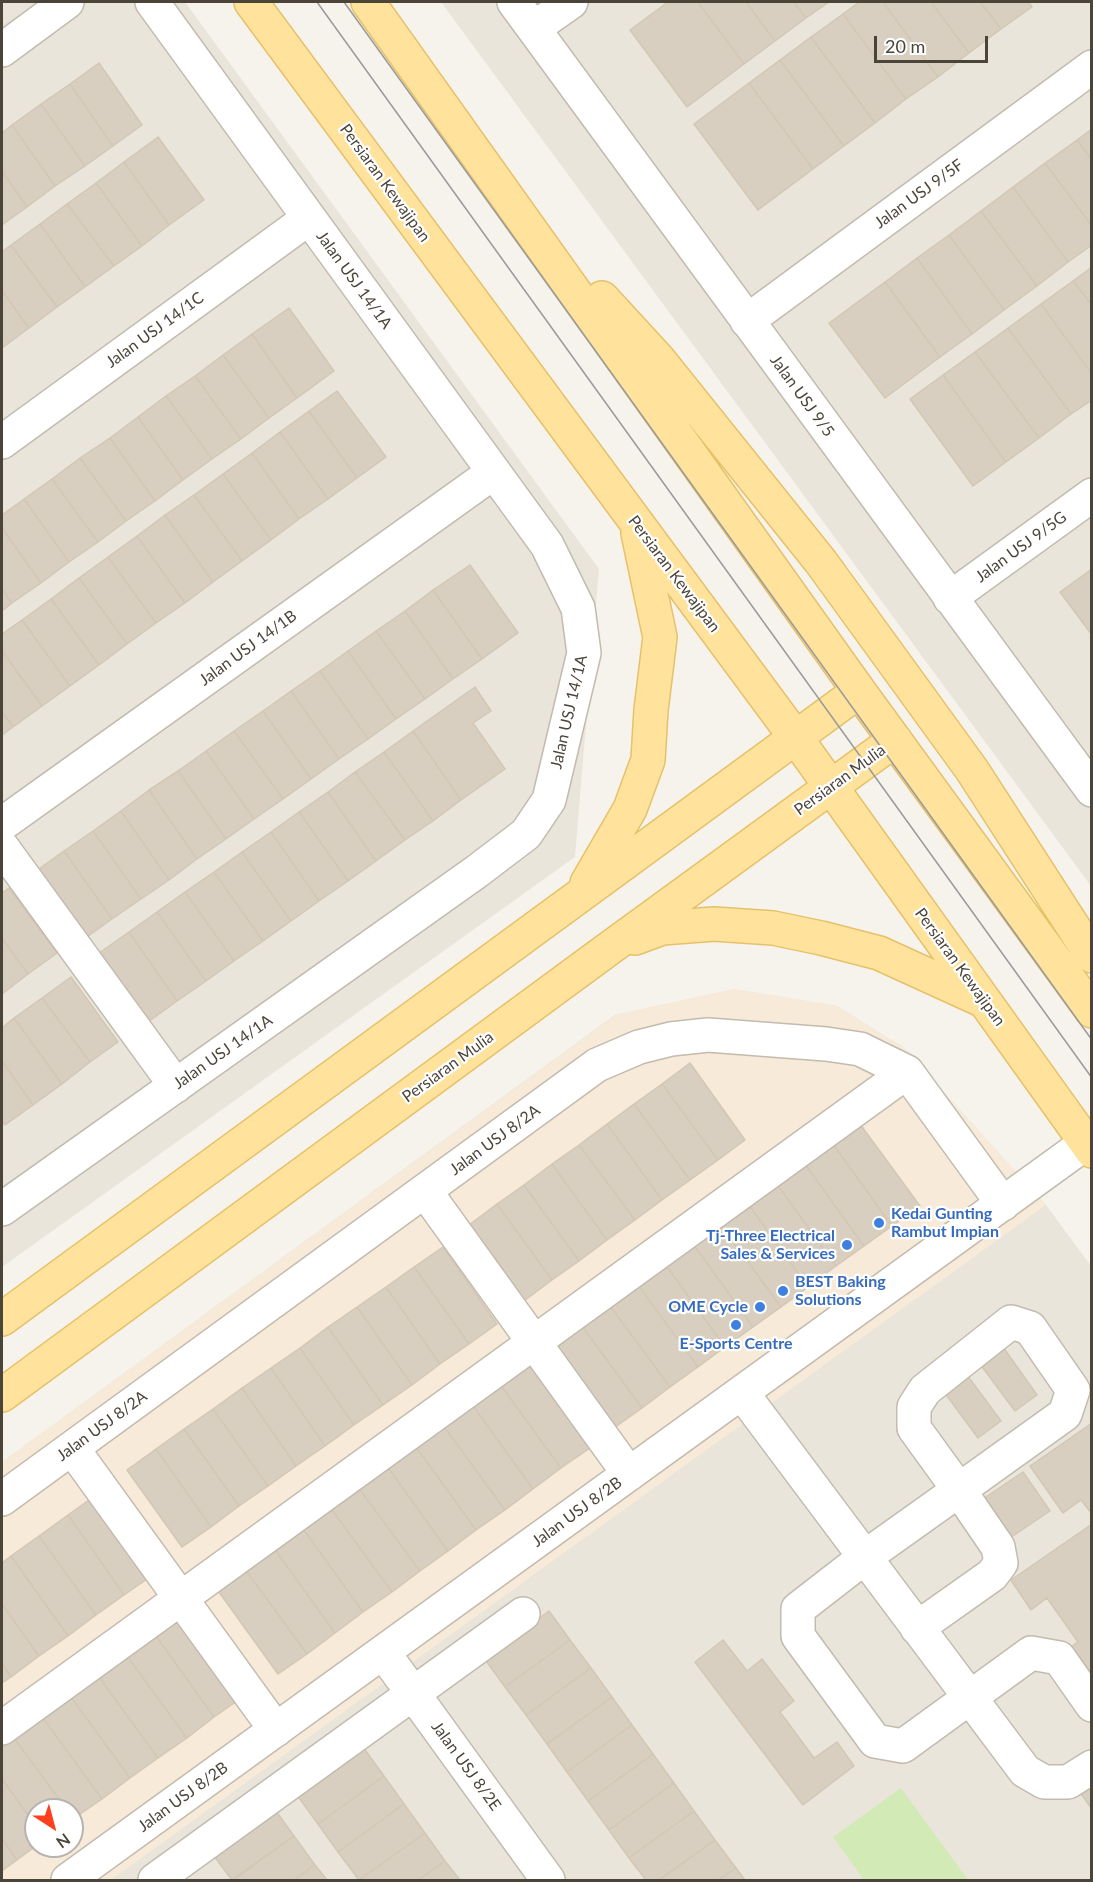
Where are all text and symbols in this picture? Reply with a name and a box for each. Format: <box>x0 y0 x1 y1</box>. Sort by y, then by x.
scale bar <box>877 24 991 62</box>
text: 20 m <box>885 35 925 57</box>
street label: Persiaran Kewajipan <box>336 120 434 246</box>
street label: Jalan USJ 9/5F <box>871 155 967 233</box>
street label: Jalan USJ 14/1A <box>312 227 396 333</box>
street label: Jalan USJ 14/1C <box>102 288 208 372</box>
street label: Jalan USJ 9/5 <box>766 351 838 441</box>
street label: Jalan USJ 9/5G <box>972 508 1070 586</box>
street label: Persiaran Kewajipan <box>624 512 724 636</box>
street label: Jalan USJ 14/1B <box>196 606 300 690</box>
street label: Jalan USJ 14/1A <box>547 653 591 771</box>
street label: Persiaran Mulia <box>791 740 889 820</box>
street label: Persiaran Kewajipan <box>911 904 1009 1030</box>
street label: Jalan USJ 14/1A <box>170 1011 276 1093</box>
street label: Persiaran Mulia <box>399 1027 497 1107</box>
street label: Jalan USJ 8/2A <box>446 1101 544 1179</box>
place label: Kedai Gunting Rambut Impian <box>891 1204 999 1242</box>
marker: Kedai Gunting Rambut Impian <box>872 1216 886 1230</box>
place label: Tj-Three Electrical Sales & Services <box>706 1226 835 1264</box>
marker: Tj-Three Electrical Sales & Services <box>840 1238 854 1252</box>
place label: BEST Baking Solutions <box>795 1272 886 1310</box>
marker: BEST Baking Solutions <box>776 1284 790 1298</box>
place label: OME Cycle <box>668 1297 748 1317</box>
marker: OME Cycle <box>753 1300 767 1314</box>
marker: E-Sports Centre <box>729 1318 743 1332</box>
place label: E-Sports Centre <box>679 1334 793 1354</box>
street label: Jalan USJ 8/2A <box>53 1387 151 1465</box>
street label: Jalan USJ 8/2B <box>528 1473 626 1551</box>
street label: Jalan USJ 8/2E <box>427 1718 505 1814</box>
street label: Jalan USJ 8/2B <box>134 1758 232 1836</box>
north arrow <box>24 1798 84 1858</box>
text: N <box>53 1830 74 1853</box>

